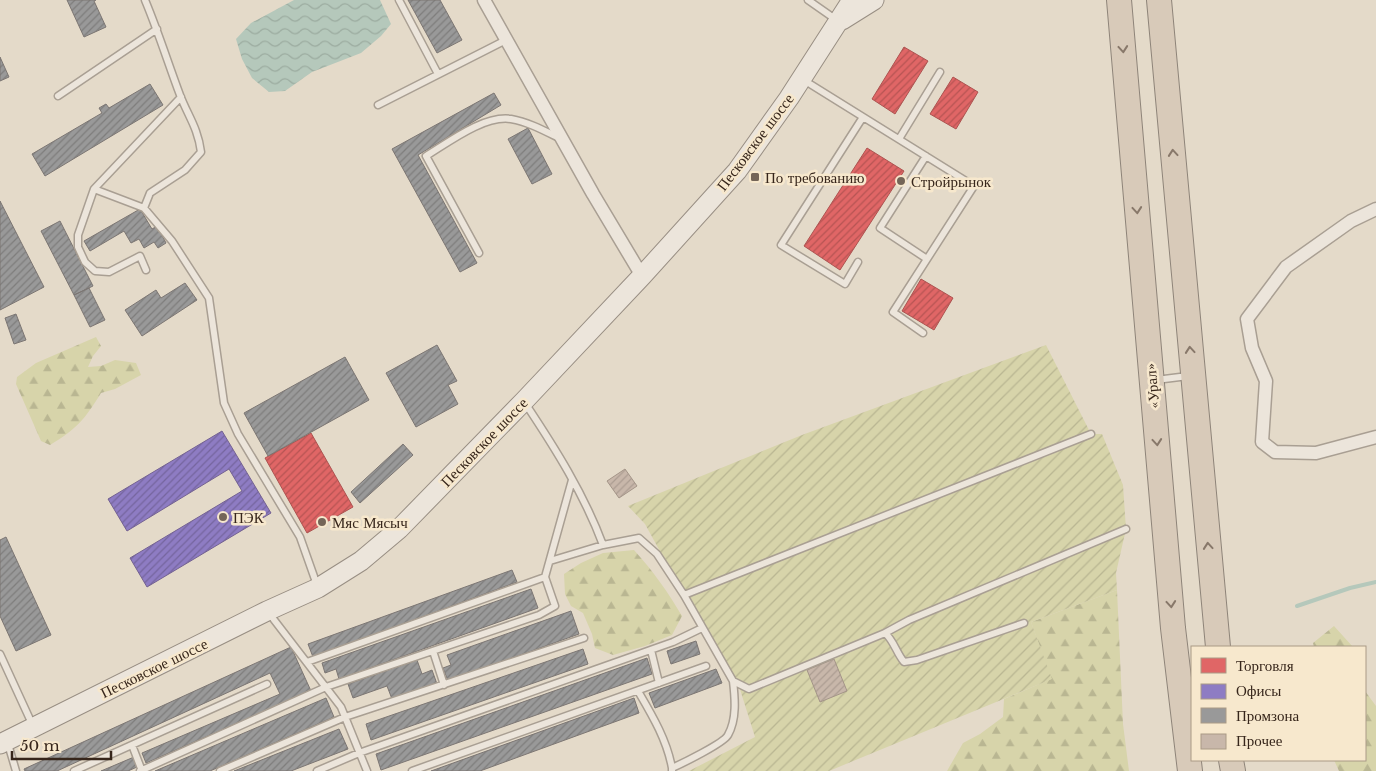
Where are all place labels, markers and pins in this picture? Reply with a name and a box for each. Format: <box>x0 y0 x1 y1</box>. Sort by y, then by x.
place label: По требованию <box>765 168 864 187</box>
marker: По требованию <box>749 171 761 183</box>
place label: Стройрынок <box>911 172 992 191</box>
marker: Стройрынок <box>895 175 907 187</box>
place label: ПЭК <box>233 508 265 527</box>
marker: ПЭК <box>217 511 229 523</box>
place label: Мяс Мясыч <box>332 513 408 532</box>
marker: Мяс Мясыч <box>316 516 328 528</box>

